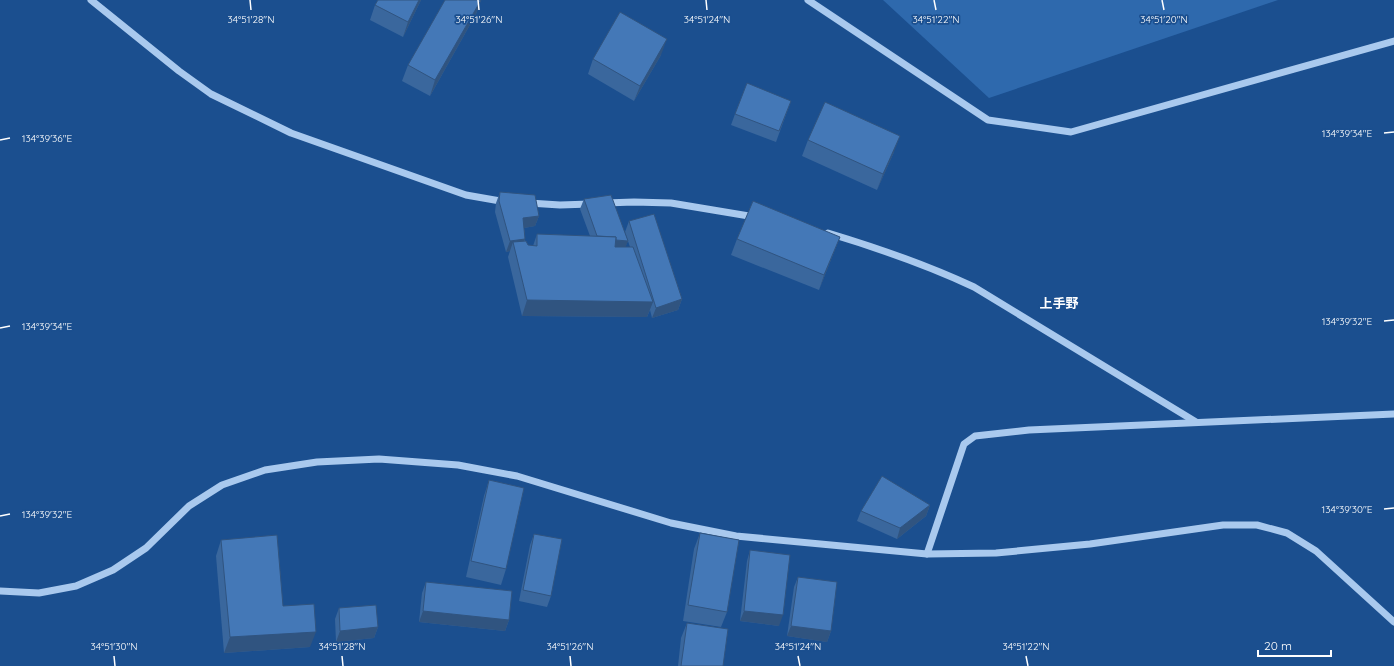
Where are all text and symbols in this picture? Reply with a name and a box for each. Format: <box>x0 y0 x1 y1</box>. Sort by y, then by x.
text: 34°51'28"N <box>228 13 274 26</box>
text: 34°51'26"N <box>456 13 502 26</box>
text: 34°51'24"N <box>684 13 730 26</box>
text: 34°51'22"N <box>912 13 960 26</box>
text: 34°51'20"N <box>1140 13 1188 26</box>
text: 134°39'34"E <box>1322 127 1372 140</box>
text: 134°39'36"E <box>22 132 73 145</box>
district label: 上手野 <box>1039 295 1079 311</box>
text: 134°39'32"E <box>1322 315 1373 328</box>
text: 134°39'34"E <box>22 320 72 333</box>
text: 134°39'30"E <box>1322 503 1373 516</box>
text: 134°39'32"E <box>22 508 73 521</box>
scale bar <box>1258 632 1331 658</box>
text: 20 m <box>1264 638 1292 653</box>
text: 34°51'30"N <box>90 640 138 653</box>
text: 34°51'28"N <box>319 640 365 653</box>
text: 34°51'26"N <box>547 640 593 653</box>
text: 34°51'24"N <box>775 640 821 653</box>
text: 34°51'22"N <box>1002 640 1050 653</box>

